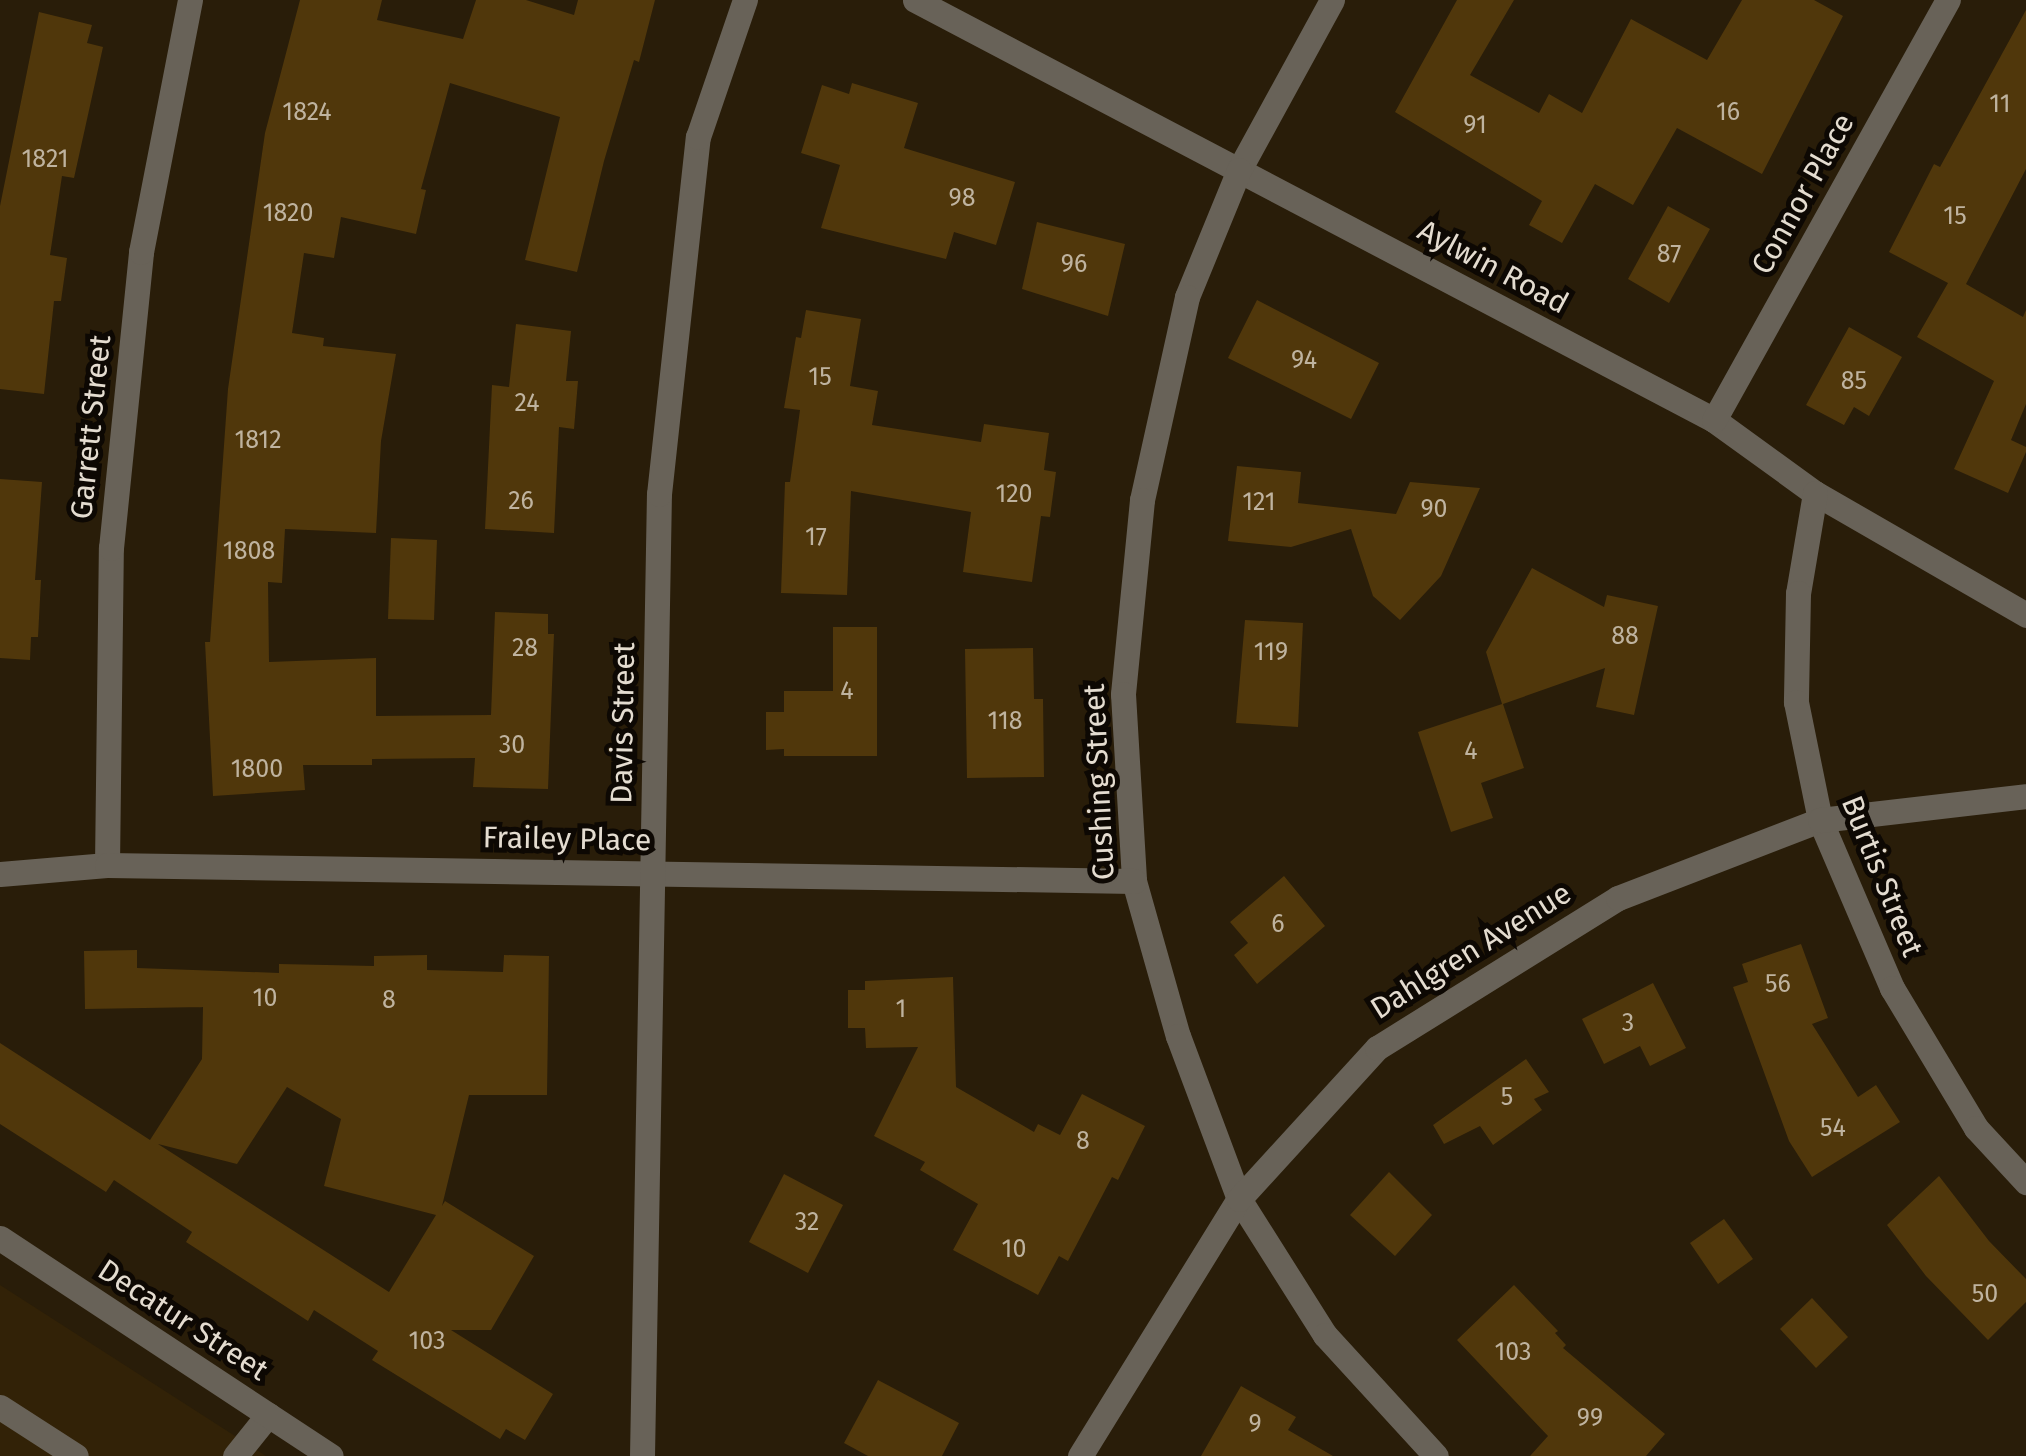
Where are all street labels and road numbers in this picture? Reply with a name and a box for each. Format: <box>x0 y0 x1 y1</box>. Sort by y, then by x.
street label: Connor Place <box>1744 107 1862 281</box>
street label: Aylwin Road <box>1412 212 1574 322</box>
street label: Garrett Street <box>63 333 119 521</box>
street label: Davis Street <box>604 642 642 804</box>
street label: Cushing Street <box>1076 683 1122 881</box>
street label: Burtis Street <box>1833 790 1931 962</box>
street label: Frailey Place <box>482 820 652 858</box>
street label: Dahlgren Avenue <box>1364 875 1578 1027</box>
street label: Decatur Street <box>91 1252 275 1388</box>

